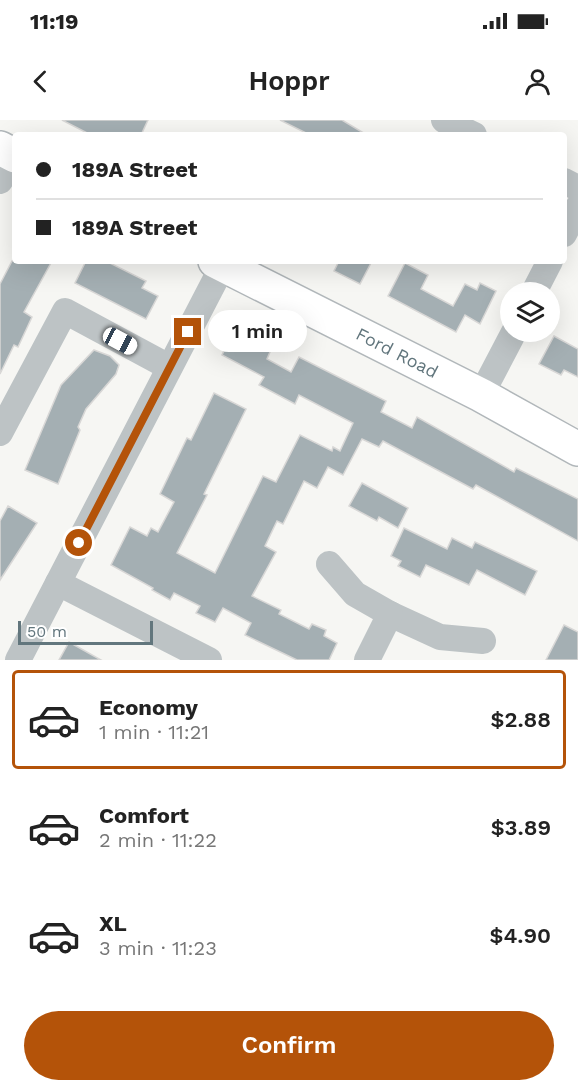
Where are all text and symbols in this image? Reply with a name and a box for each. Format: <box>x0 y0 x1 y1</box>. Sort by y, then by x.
text: 11:19 <box>30 9 79 34</box>
icon: back <box>24 65 57 98</box>
text: Hoppr <box>248 65 330 97</box>
icon: person <box>521 65 554 98</box>
text: 189A Street <box>72 157 197 182</box>
text: 189A Street <box>72 215 197 240</box>
map controls <box>500 282 560 342</box>
button: layers <box>500 282 560 342</box>
callout: 1 min <box>209 311 308 353</box>
route end <box>174 318 201 345</box>
text: 1 min <box>232 319 283 343</box>
street label: Ford Road <box>353 323 442 382</box>
car <box>100 325 140 357</box>
route start <box>65 529 92 556</box>
scale bar <box>18 618 153 646</box>
text: 50 m <box>27 622 67 641</box>
icon: car <box>27 693 81 747</box>
text: Economy <box>99 695 198 720</box>
text: $2.88 <box>490 707 551 732</box>
text: 1 min · 11:21 <box>99 720 209 744</box>
icon: car <box>27 801 81 855</box>
text: Comfort <box>99 803 189 828</box>
text: $3.89 <box>491 815 551 840</box>
text: 2 min · 11:22 <box>99 828 217 852</box>
icon: car <box>27 909 81 963</box>
text: XL <box>99 911 127 936</box>
text: $4.90 <box>490 923 551 948</box>
text: 3 min · 11:23 <box>99 936 217 960</box>
button: Confirm <box>24 1011 554 1080</box>

